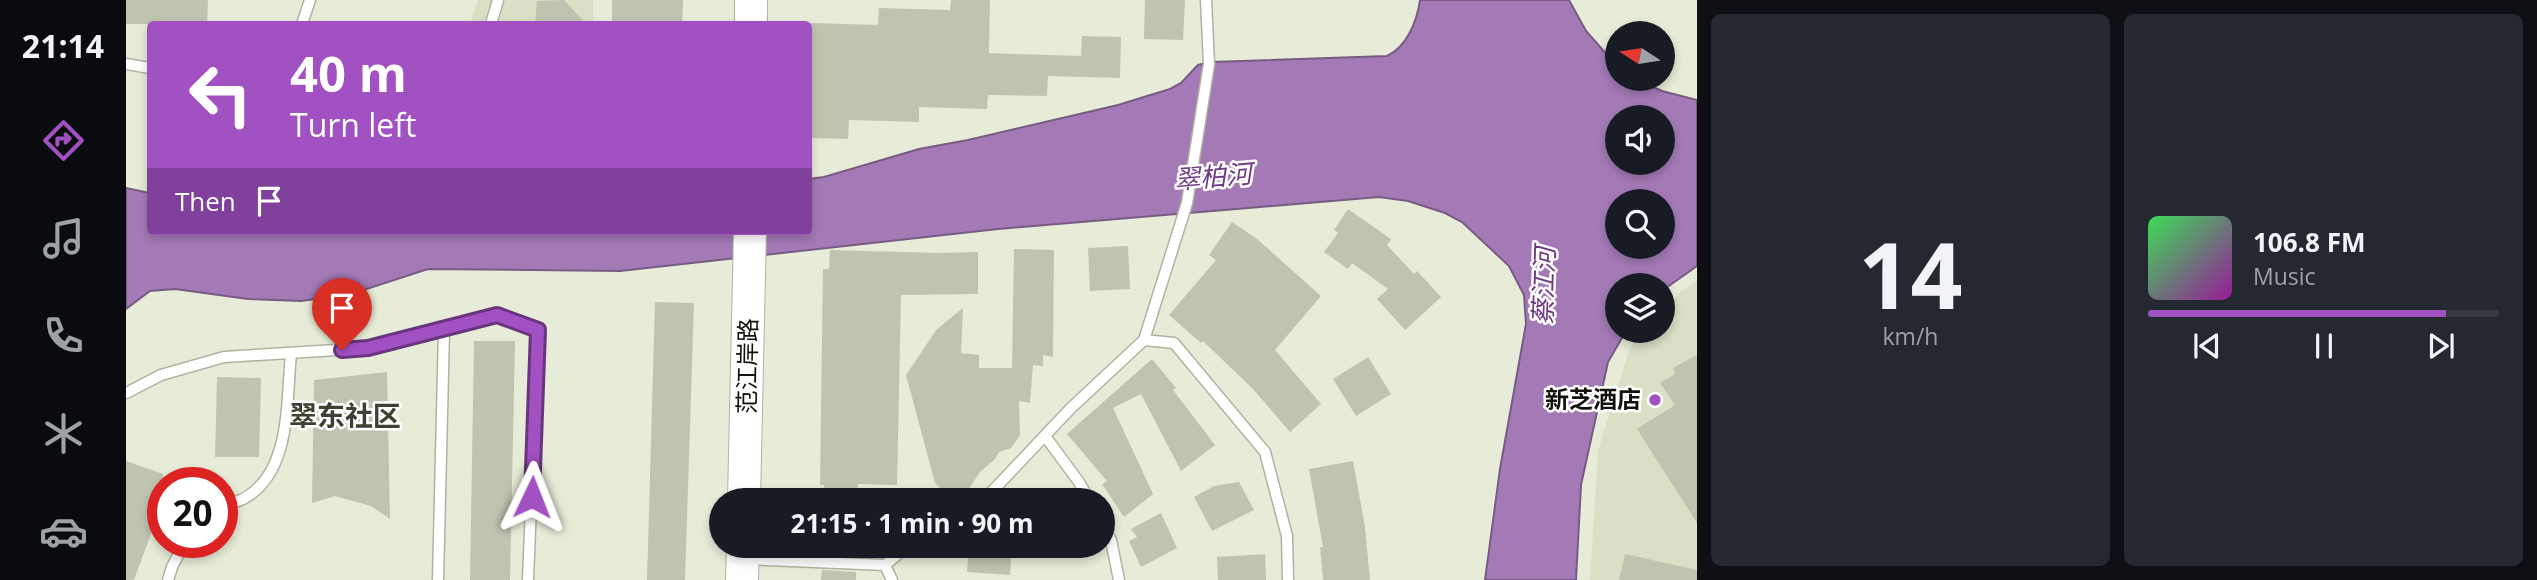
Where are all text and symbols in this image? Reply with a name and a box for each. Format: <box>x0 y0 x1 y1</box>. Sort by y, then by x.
north arrow <box>1605 21 1675 91</box>
map controls <box>1605 21 1675 343</box>
text: 21:14 <box>22 24 104 67</box>
text: 40 m <box>290 40 407 106</box>
icon: left <box>175 49 266 140</box>
text: Turn left <box>290 103 416 146</box>
button: sound <box>1605 105 1675 175</box>
icon: directions <box>39 116 88 165</box>
water label: 翠柏河 <box>1172 154 1258 197</box>
icon: arrive <box>250 182 288 220</box>
text: Then <box>175 183 236 219</box>
button: search <box>1605 189 1675 259</box>
text: 14 <box>1858 212 1963 336</box>
icon: music <box>39 214 88 263</box>
text: 106.8 FM <box>2253 224 2365 260</box>
water label: 蔡江河 <box>1524 241 1563 326</box>
text: Music <box>2253 260 2316 292</box>
button: layers <box>1605 273 1675 343</box>
pin <box>312 278 372 350</box>
icon: arrive <box>323 289 361 327</box>
icon: phone <box>39 311 88 360</box>
street label: 范江岸路 <box>729 318 764 414</box>
text: km/h <box>1883 320 1938 352</box>
icon: previous <box>2188 327 2226 365</box>
icon: pause <box>2305 327 2343 365</box>
icon: next <box>2422 327 2460 365</box>
place label: 新芝酒店 <box>1545 382 1641 415</box>
marker: 新芝酒店 <box>1647 392 1663 408</box>
district label: 翠东社区 <box>289 396 401 434</box>
icon: climate <box>39 409 88 458</box>
position arrow <box>495 460 569 534</box>
speed limit sign: 20 <box>147 467 238 558</box>
text: 21:15 · 1 min · 90 m <box>791 505 1033 541</box>
icon: car <box>39 507 88 556</box>

